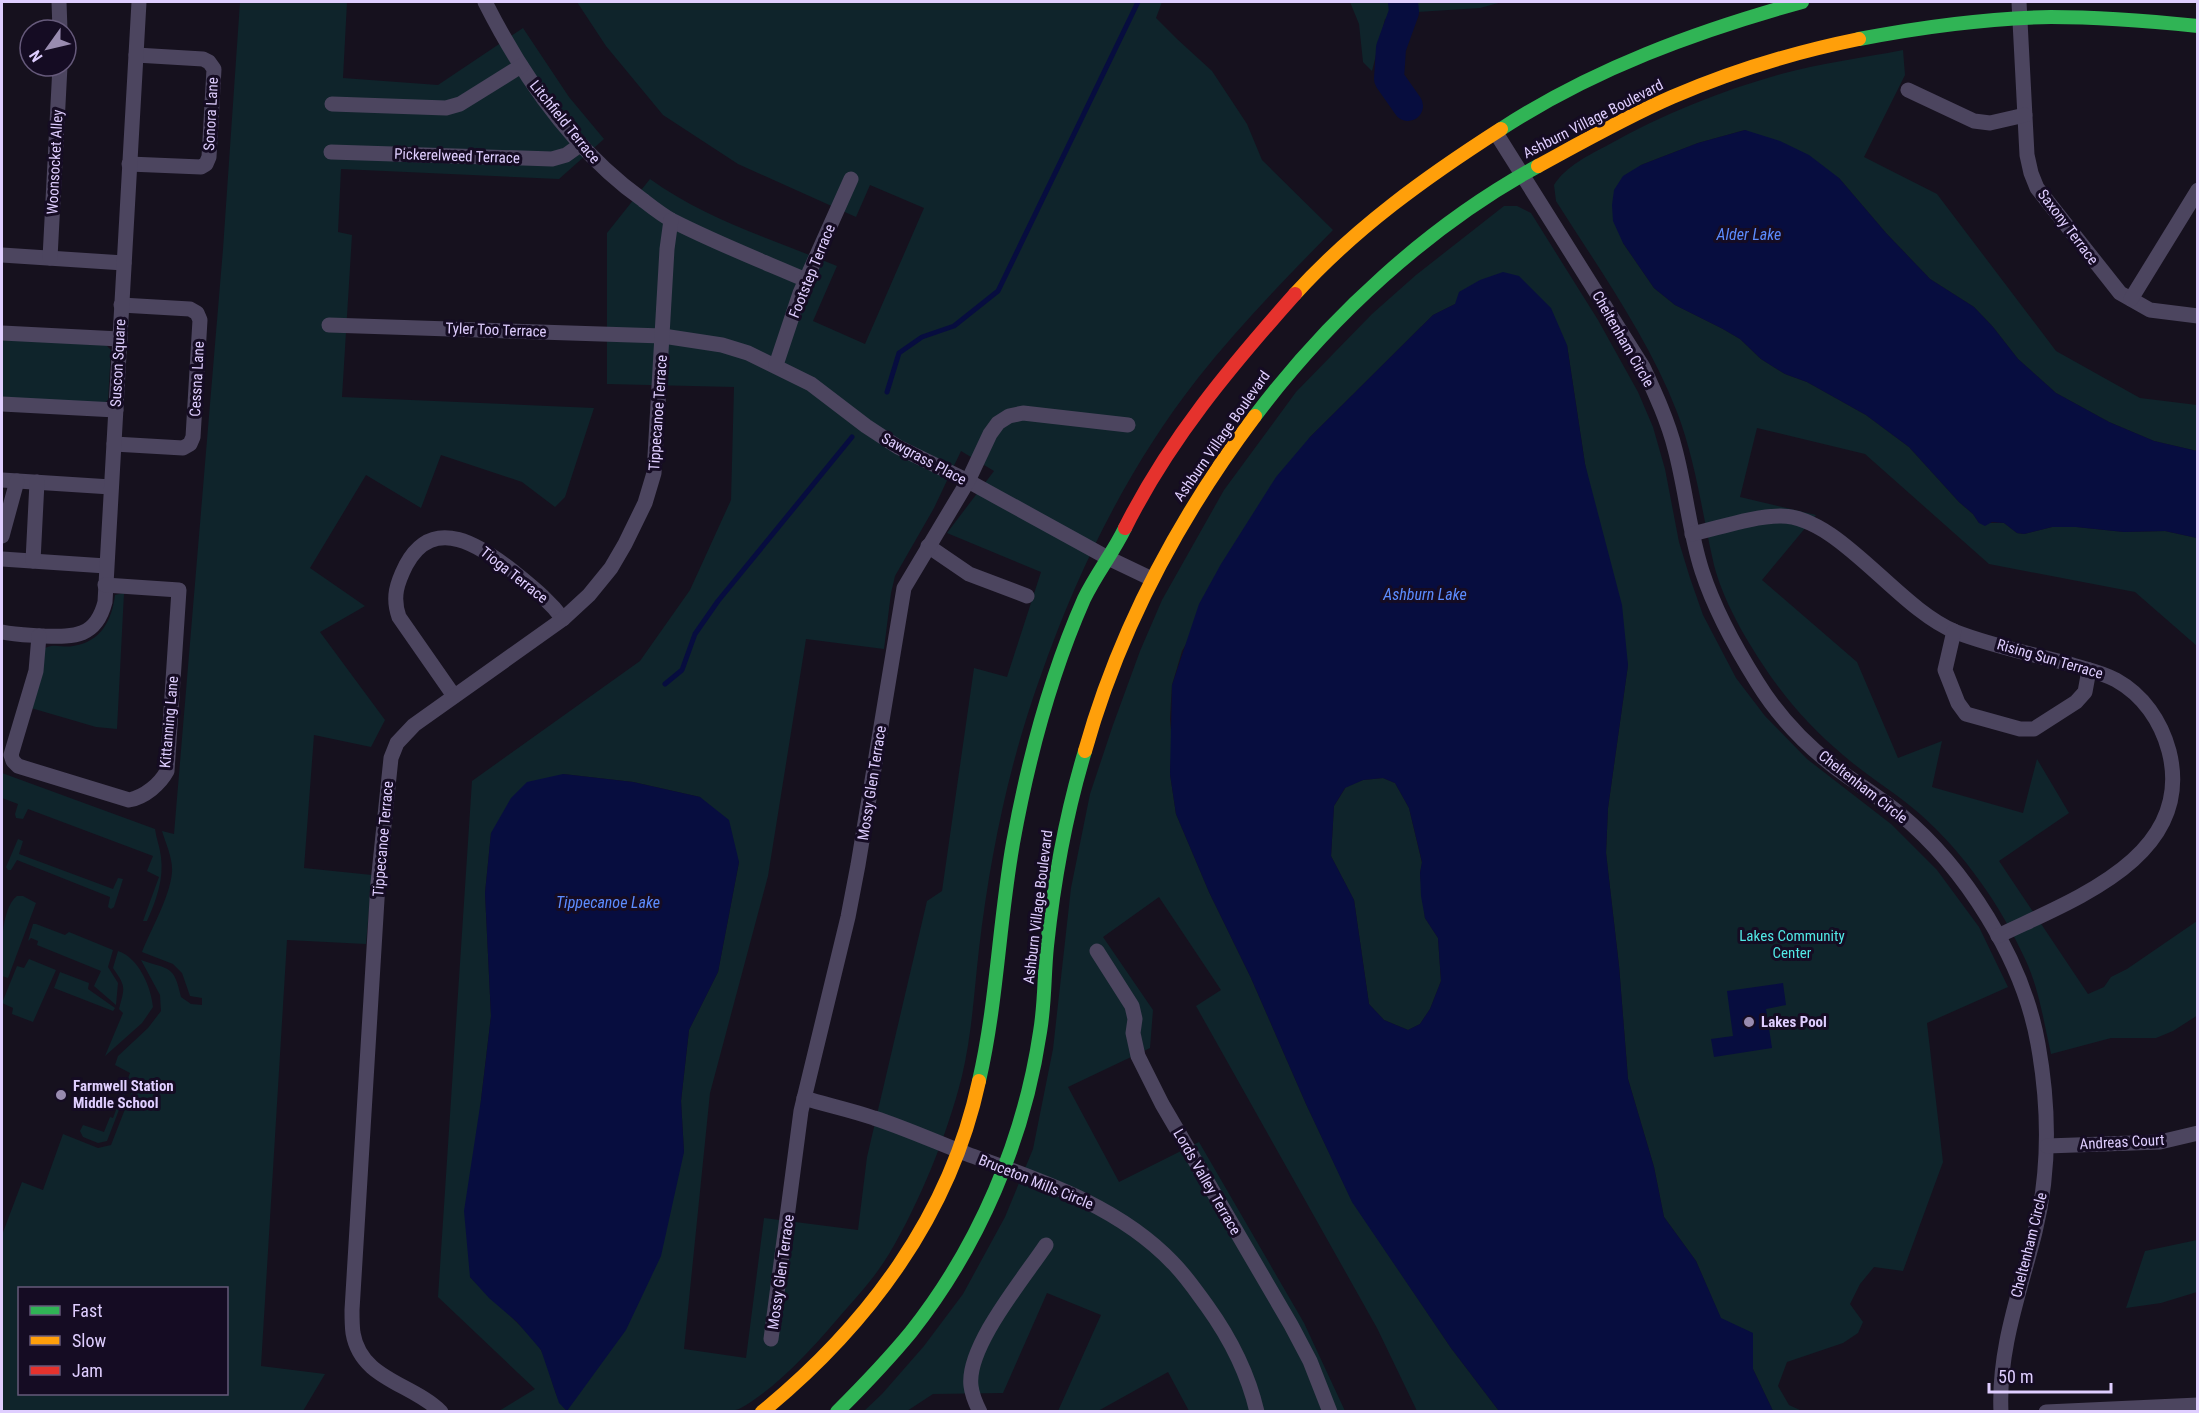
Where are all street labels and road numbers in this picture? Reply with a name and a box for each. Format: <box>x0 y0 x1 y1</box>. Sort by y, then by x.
street label: Ashburn Village Boulevard <box>1520 76 1666 162</box>
street label: Sonora Lane <box>200 77 222 151</box>
street label: Litchfield Terrace <box>526 77 604 167</box>
street label: Woonsocket Alley <box>43 109 67 215</box>
street label: Pickerelweed Terrace <box>394 145 520 167</box>
street label: Saxony Terrace <box>2034 186 2102 268</box>
street label: Footstep Terrace <box>785 221 839 321</box>
street label: Cheltenham Circle <box>1588 288 1658 390</box>
street label: Suscon Square <box>107 318 129 408</box>
street label: Tyler Too Terrace <box>445 319 547 341</box>
street label: Cessna Lane <box>186 341 208 417</box>
street label: Tippecanoe Terrace <box>645 354 671 472</box>
street label: Ashburn Village Boulevard <box>1170 367 1274 505</box>
street label: Sawgrass Place <box>878 429 970 489</box>
street label: Tioga Terrace <box>477 543 551 607</box>
street label: Rising Sun Terrace <box>1995 635 2105 683</box>
street label: Kittanning Lane <box>156 675 182 769</box>
street label: Mossy Glen Terrace <box>854 724 890 842</box>
street label: Cheltenham Circle <box>1815 747 1911 827</box>
street label: Tippecanoe Terrace <box>369 780 397 898</box>
street label: Ashburn Village Boulevard <box>1020 829 1056 985</box>
street label: Lords Valley Terrace <box>1169 1126 1245 1238</box>
street label: Andreas Court <box>2079 1131 2165 1153</box>
street label: Bruceton Mills Circle <box>976 1151 1096 1213</box>
street label: Cheltenham Circle <box>2007 1190 2051 1300</box>
street label: Mossy Glen Terrace <box>764 1213 798 1331</box>

